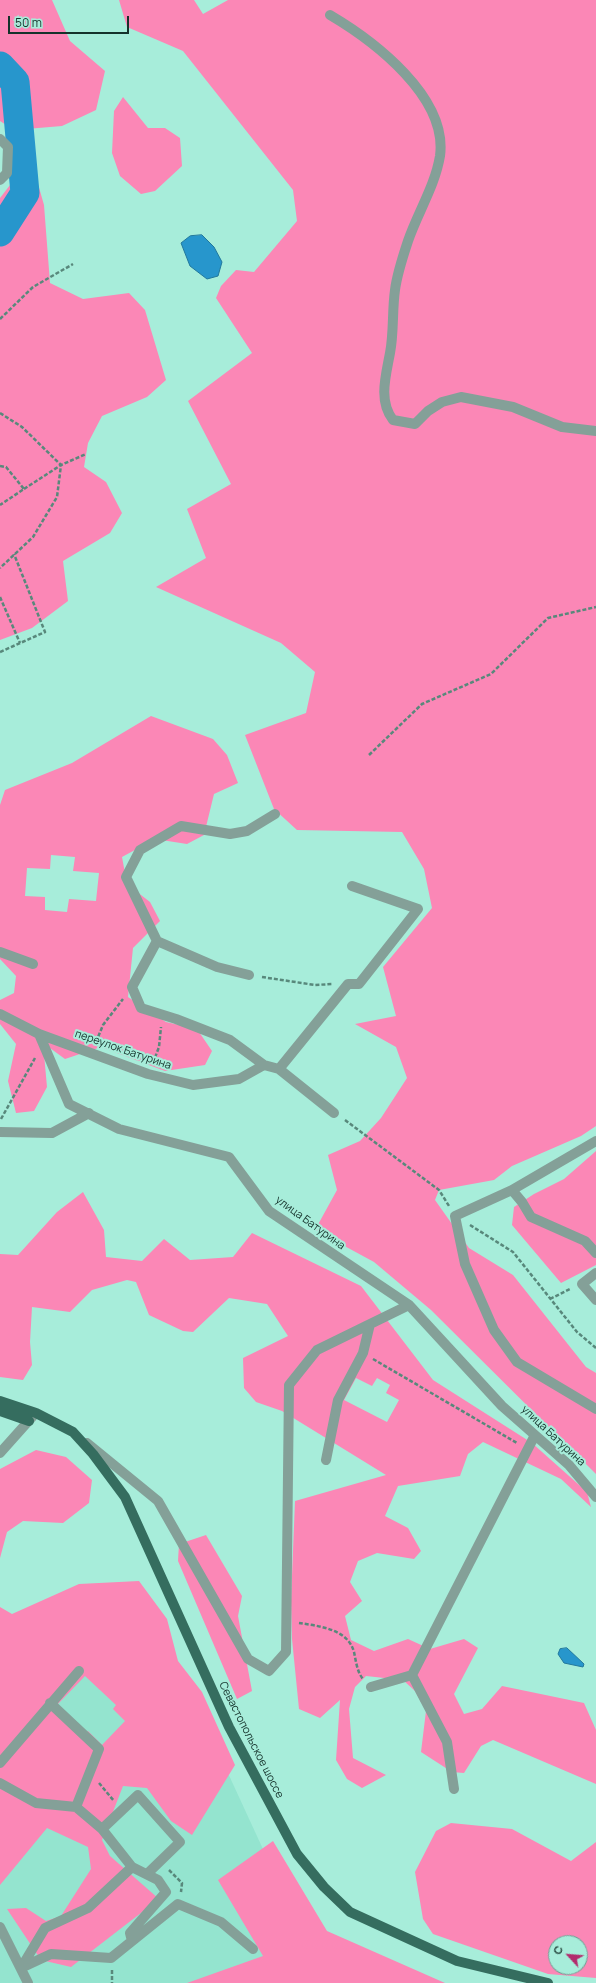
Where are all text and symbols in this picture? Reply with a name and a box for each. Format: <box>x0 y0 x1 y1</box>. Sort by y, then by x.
scale bar <box>10 8 131 34</box>
text: 50 m <box>15 14 42 31</box>
street label: переулок Батурина <box>73 1027 173 1073</box>
street label: улица Батурина <box>273 1193 347 1253</box>
street label: улица Батурина <box>518 1403 588 1469</box>
street label: Севастопольское шоссе <box>216 1680 286 1800</box>
north arrow <box>548 1935 588 1975</box>
text: С <box>549 1943 566 1957</box>

